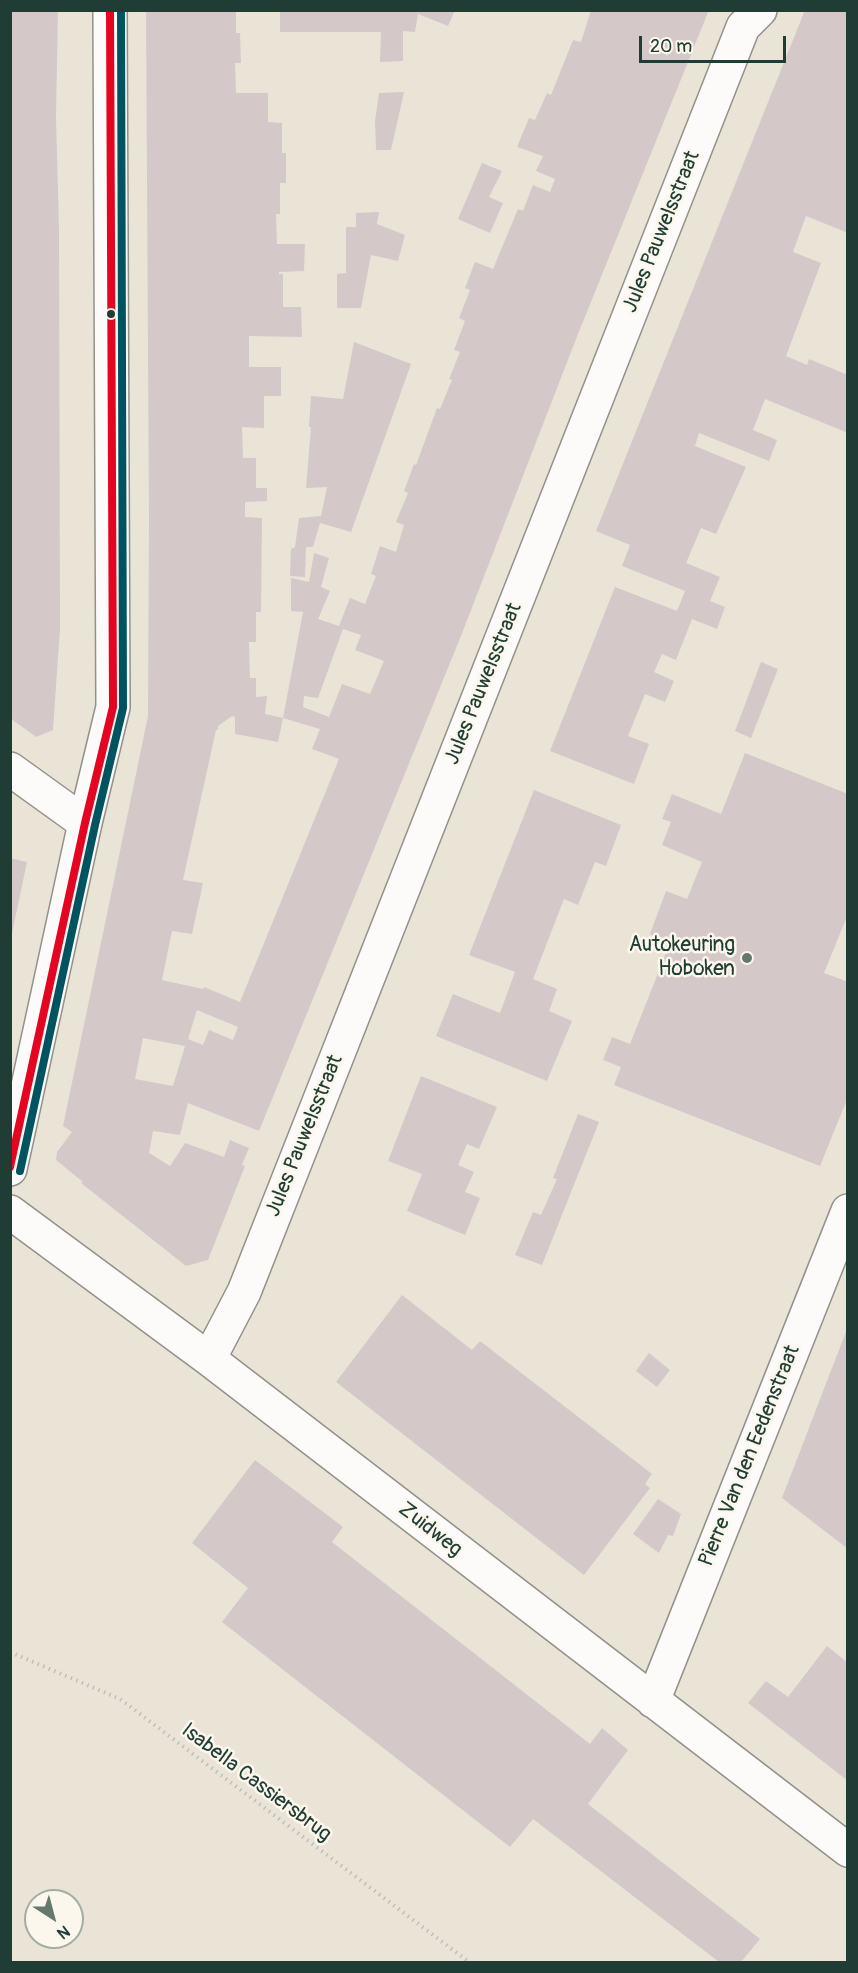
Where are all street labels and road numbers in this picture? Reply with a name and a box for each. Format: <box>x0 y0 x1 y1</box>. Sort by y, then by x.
street label: Jules Pauwelsstraat <box>618 147 706 317</box>
street label: Jules Pauwelsstraat <box>440 599 528 769</box>
street label: Jules Pauwelsstraat <box>261 1051 349 1221</box>
street label: Pierre Van den Eedenstraat <box>694 1342 806 1570</box>
street label: Zuidweg <box>393 1497 467 1563</box>
street label: Isabella Cassiersbrug <box>176 1718 336 1848</box>

